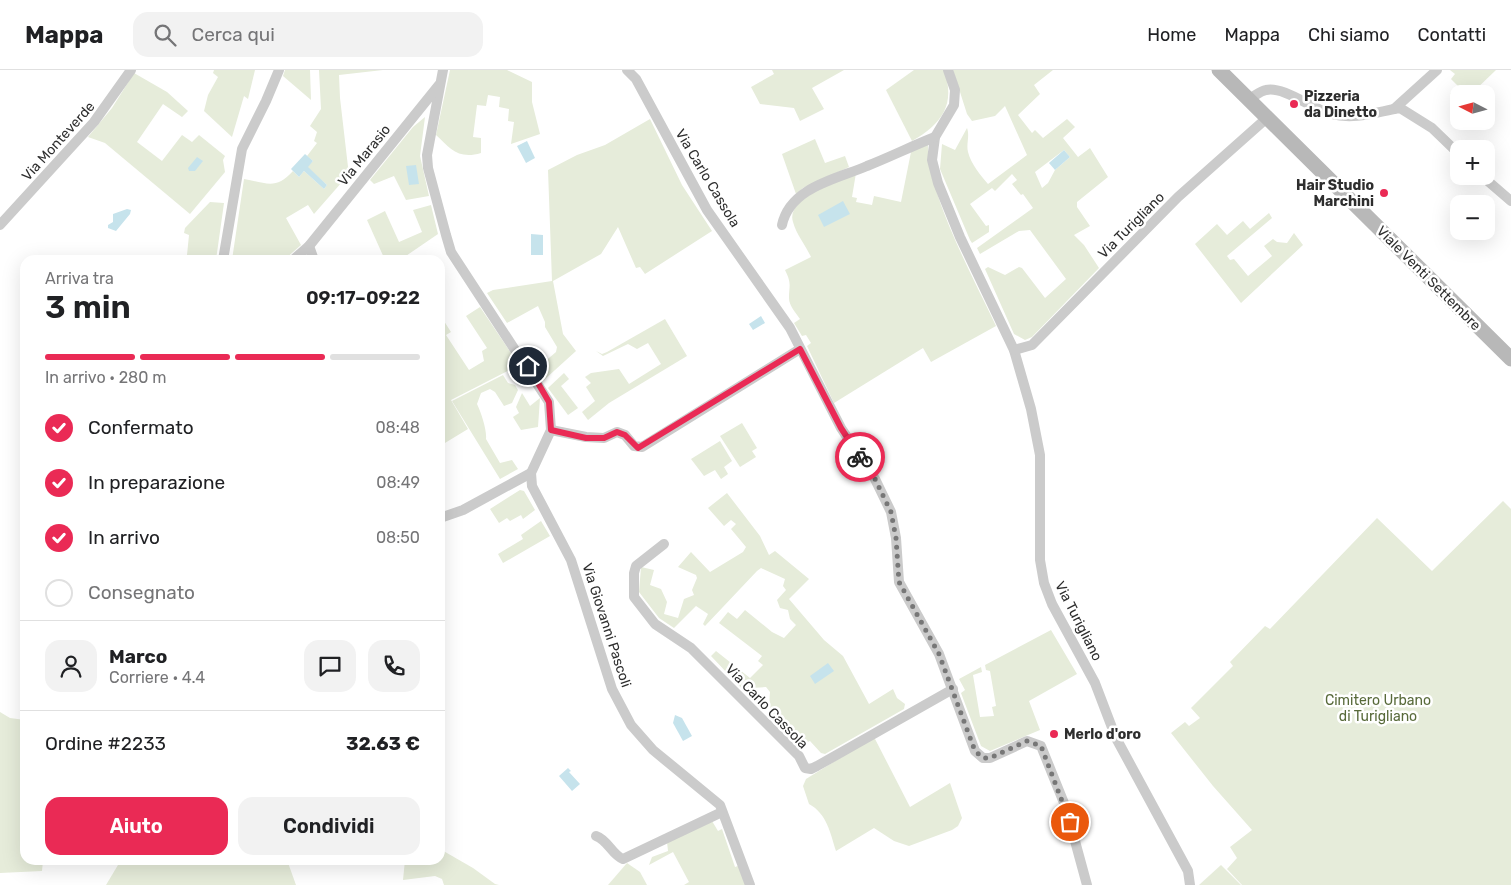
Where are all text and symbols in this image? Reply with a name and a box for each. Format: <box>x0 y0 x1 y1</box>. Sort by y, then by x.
search box <box>133 12 483 57</box>
text: Mappa <box>25 21 103 49</box>
icon: search <box>151 21 179 49</box>
text: Cerca qui <box>191 23 275 46</box>
text: Home <box>1147 24 1196 46</box>
text: Mappa <box>1224 24 1280 46</box>
text: Chi siamo <box>1308 24 1390 46</box>
text: Contatti <box>1418 24 1486 46</box>
north arrow <box>1450 85 1495 130</box>
map controls <box>1450 85 1495 240</box>
place label: Pizzeria da Dinetto <box>1304 88 1377 121</box>
street label: Via Monteverde <box>18 98 99 185</box>
marker: Pizzeria da Dinetto <box>1288 98 1300 110</box>
street label: Via Marasio <box>334 121 394 189</box>
street label: Via Carlo Cassola <box>672 126 744 230</box>
button: + <box>1450 140 1495 185</box>
place label: Hair Studio Marchini <box>1296 177 1374 210</box>
marker: Hair Studio Marchini <box>1378 187 1390 199</box>
street label: Via Turigliano <box>1095 189 1168 262</box>
button: − <box>1450 195 1495 240</box>
street label: Viale Venti Settembre <box>1373 223 1484 334</box>
text: Arriva tra <box>45 269 114 288</box>
text: 09:17–09:22 <box>306 286 420 309</box>
text: 3 min <box>45 288 131 326</box>
pin <box>507 345 549 387</box>
icon: home <box>514 352 542 380</box>
text: In arrivo · 280 m <box>45 368 167 387</box>
icon: check <box>45 414 73 442</box>
text: Confermato <box>88 416 194 439</box>
text: 08:48 <box>375 418 420 437</box>
courier <box>835 432 885 482</box>
icon: bike <box>846 443 874 471</box>
icon: check <box>45 469 73 497</box>
text: In preparazione <box>88 471 225 494</box>
text: 08:49 <box>376 473 420 492</box>
icon: check <box>45 524 73 552</box>
text: In arrivo <box>88 526 160 549</box>
text: 08:50 <box>376 528 420 547</box>
street label: Via Giovanni Pascoli <box>578 561 635 689</box>
street label: Via Turigliano <box>1051 579 1106 664</box>
text: Consegnato <box>88 581 195 604</box>
button: person <box>45 640 97 692</box>
button: chat <box>304 640 356 692</box>
button: phone <box>368 640 420 692</box>
text: Marco <box>109 645 167 668</box>
street label: Via Carlo Cassola <box>722 660 811 752</box>
text: Corriere · 4.4 <box>109 668 205 687</box>
park label: Cimitero Urbano di Turigliano <box>1325 692 1431 725</box>
place label: Merlo d'oro <box>1064 726 1141 743</box>
marker: Merlo d'oro <box>1048 728 1060 740</box>
text: Ordine #2233 <box>45 732 166 755</box>
text: 32.63 € <box>346 732 420 755</box>
button: Aiuto <box>45 797 228 855</box>
button: Condividi <box>238 797 420 855</box>
pin <box>1049 801 1091 843</box>
icon: bag <box>1056 808 1084 836</box>

